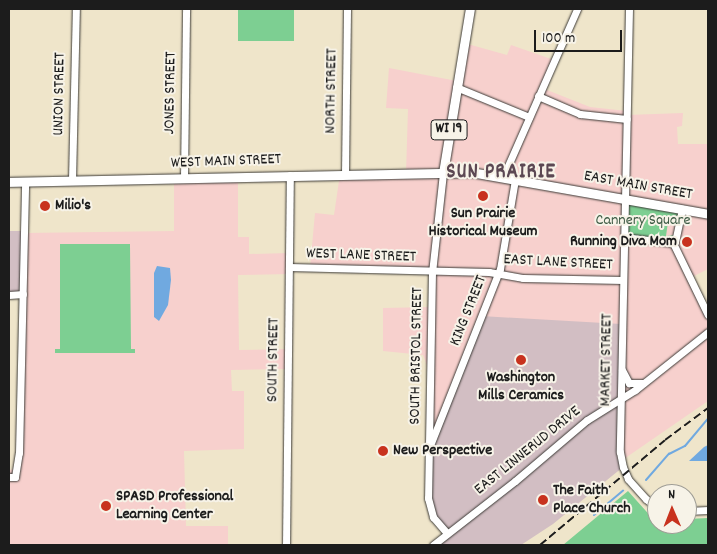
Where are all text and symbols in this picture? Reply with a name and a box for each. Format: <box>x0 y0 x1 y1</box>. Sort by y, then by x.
scale bar <box>537 20 624 52</box>
text: 100 m <box>542 28 575 50</box>
street label: NORTH STREET <box>322 48 342 134</box>
street label: JONES STREET <box>161 51 181 135</box>
street label: UNION STREET <box>50 52 70 136</box>
road number: WI 19 <box>430 118 468 142</box>
street label: WEST MAIN STREET <box>171 150 281 174</box>
district label: SUN PRAIRIE <box>445 160 557 186</box>
street label: EAST MAIN STREET <box>582 167 694 205</box>
marker: Sun Prairie Historical Museum <box>477 190 489 202</box>
place label: Milio's <box>55 196 91 216</box>
marker: Milio's <box>39 200 51 212</box>
place label: Sun Prairie Historical Museum <box>428 204 538 242</box>
park label: Cannery Square <box>596 211 690 231</box>
place label: Running Diva Mom <box>570 232 677 252</box>
marker: Running Diva Mom <box>681 236 693 248</box>
street label: WEST LANE STREET <box>306 244 416 268</box>
street label: EAST LANE STREET <box>503 251 613 275</box>
street label: KING STREET <box>446 273 492 349</box>
street label: SOUTH BRISTOL STREET <box>406 287 428 425</box>
street label: MARKET STREET <box>597 313 617 407</box>
street label: SOUTH STREET <box>264 318 284 402</box>
marker: Washington Mills Ceramics <box>515 354 527 366</box>
place label: Washington Mills Ceramics <box>478 368 564 406</box>
street label: EAST LINNERUD DRIVE <box>471 402 585 500</box>
place label: New Perspective <box>393 441 492 461</box>
marker: New Perspective <box>377 445 389 457</box>
place label: The Faith Place Church <box>553 481 631 519</box>
north arrow <box>647 484 697 534</box>
text: N <box>668 485 675 505</box>
place label: SPASD Professional Learning Center <box>116 487 233 525</box>
marker: The Faith Place Church <box>537 494 549 506</box>
marker: SPASD Professional Learning Center <box>100 500 112 512</box>

